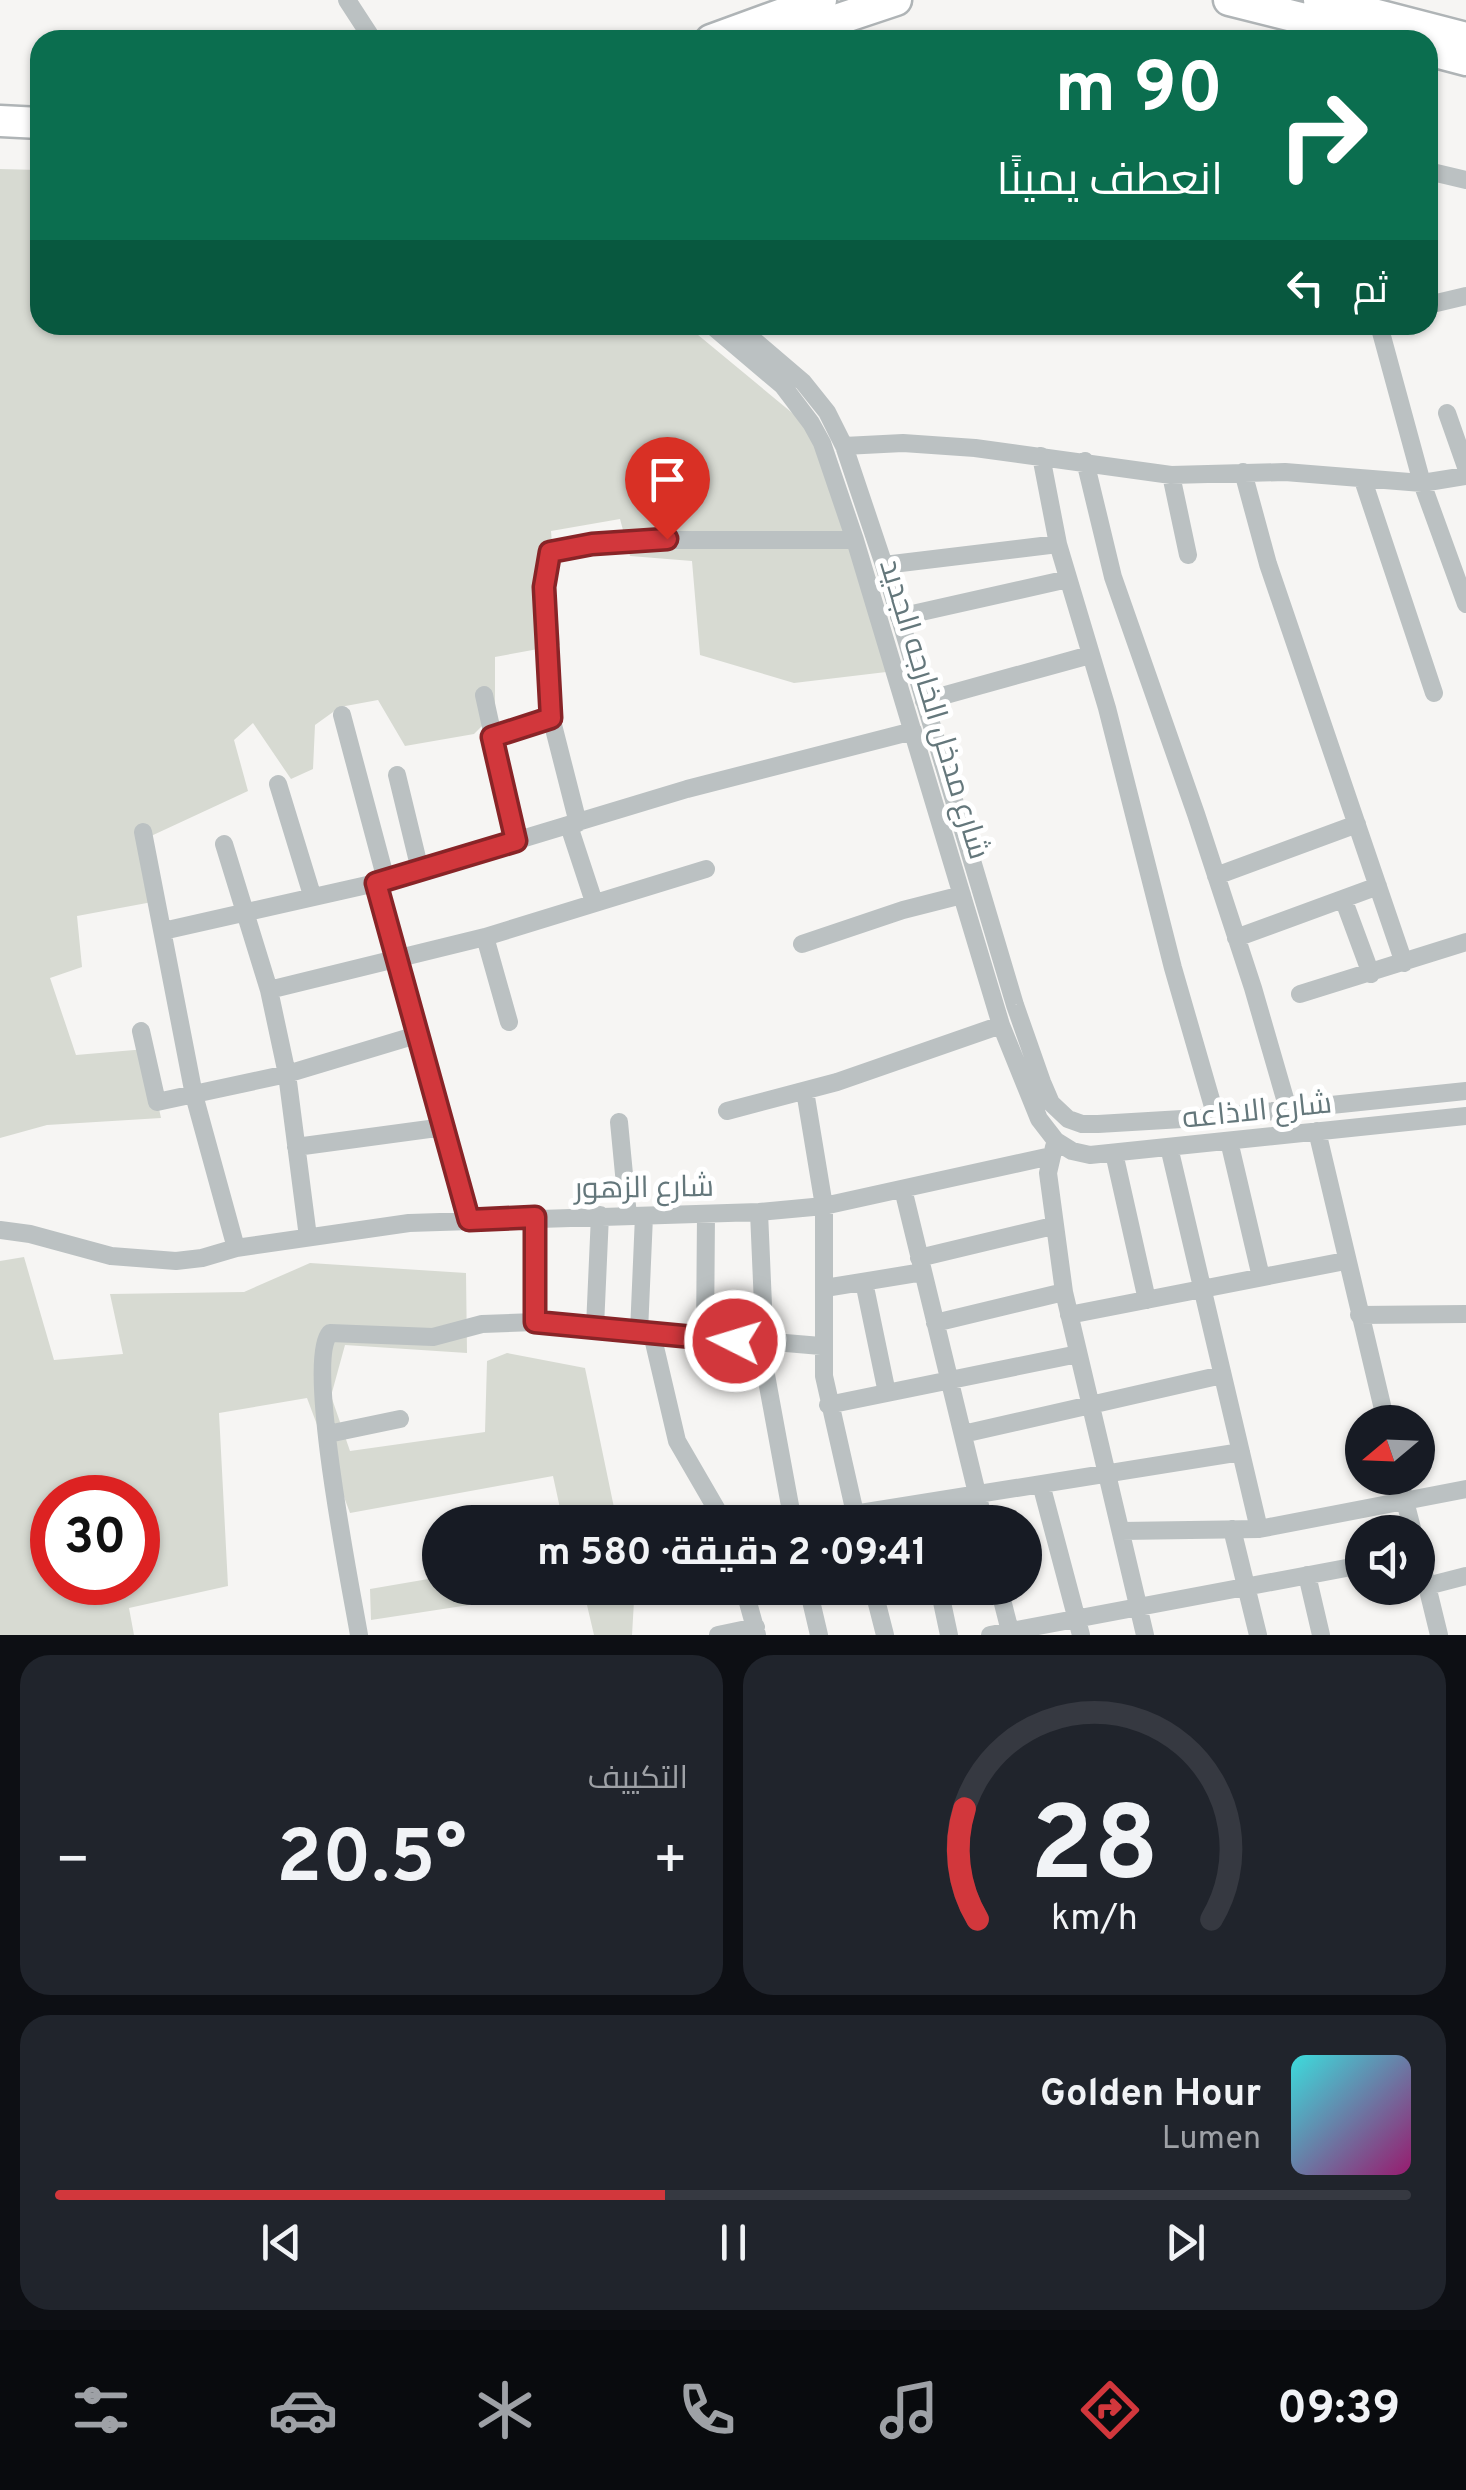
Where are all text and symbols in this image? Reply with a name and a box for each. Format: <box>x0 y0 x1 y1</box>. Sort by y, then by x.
text: 90 m <box>1055 48 1223 137</box>
icon: right <box>1258 70 1388 200</box>
text: انعطف يمينًا <box>996 154 1223 211</box>
icon: left <box>1278 260 1333 315</box>
text: ثم <box>1353 268 1388 317</box>
pin <box>625 437 710 540</box>
icon: arrive <box>640 452 695 507</box>
street label: شارع مدخل الخارجه الجديد <box>869 555 996 864</box>
street label: شارع الاذاعه <box>1181 1086 1334 1139</box>
street label: شارع الزهور <box>572 1170 714 1209</box>
position arrow <box>683 1289 787 1393</box>
north arrow <box>1345 1405 1435 1495</box>
map controls <box>1345 1405 1435 1605</box>
speed limit sign: 30 <box>30 1475 160 1605</box>
button: sound <box>1345 1515 1435 1605</box>
text: 09:41 · 2 دقيقة · 580 m <box>537 1530 927 1579</box>
text: التكييف <box>588 1760 688 1800</box>
text: 28 <box>1030 1785 1159 1917</box>
text: 20.5° <box>276 1814 467 1909</box>
text: − <box>55 1828 90 1898</box>
text: + <box>653 1828 688 1898</box>
text: km/h <box>1051 1897 1138 1943</box>
text: Golden Hour <box>1040 2071 1261 2120</box>
text: Lumen <box>1162 2120 1261 2160</box>
icon: previous <box>254 2215 309 2270</box>
icon: pause <box>706 2215 761 2270</box>
icon: next <box>1158 2215 1213 2270</box>
icon: filters <box>66 2375 136 2445</box>
icon: car <box>268 2375 338 2445</box>
icon: climate <box>470 2375 540 2445</box>
icon: phone <box>672 2375 742 2445</box>
icon: music <box>874 2375 944 2445</box>
icon: directions <box>1075 2375 1145 2445</box>
text: 09:39 <box>1277 2382 1400 2439</box>

